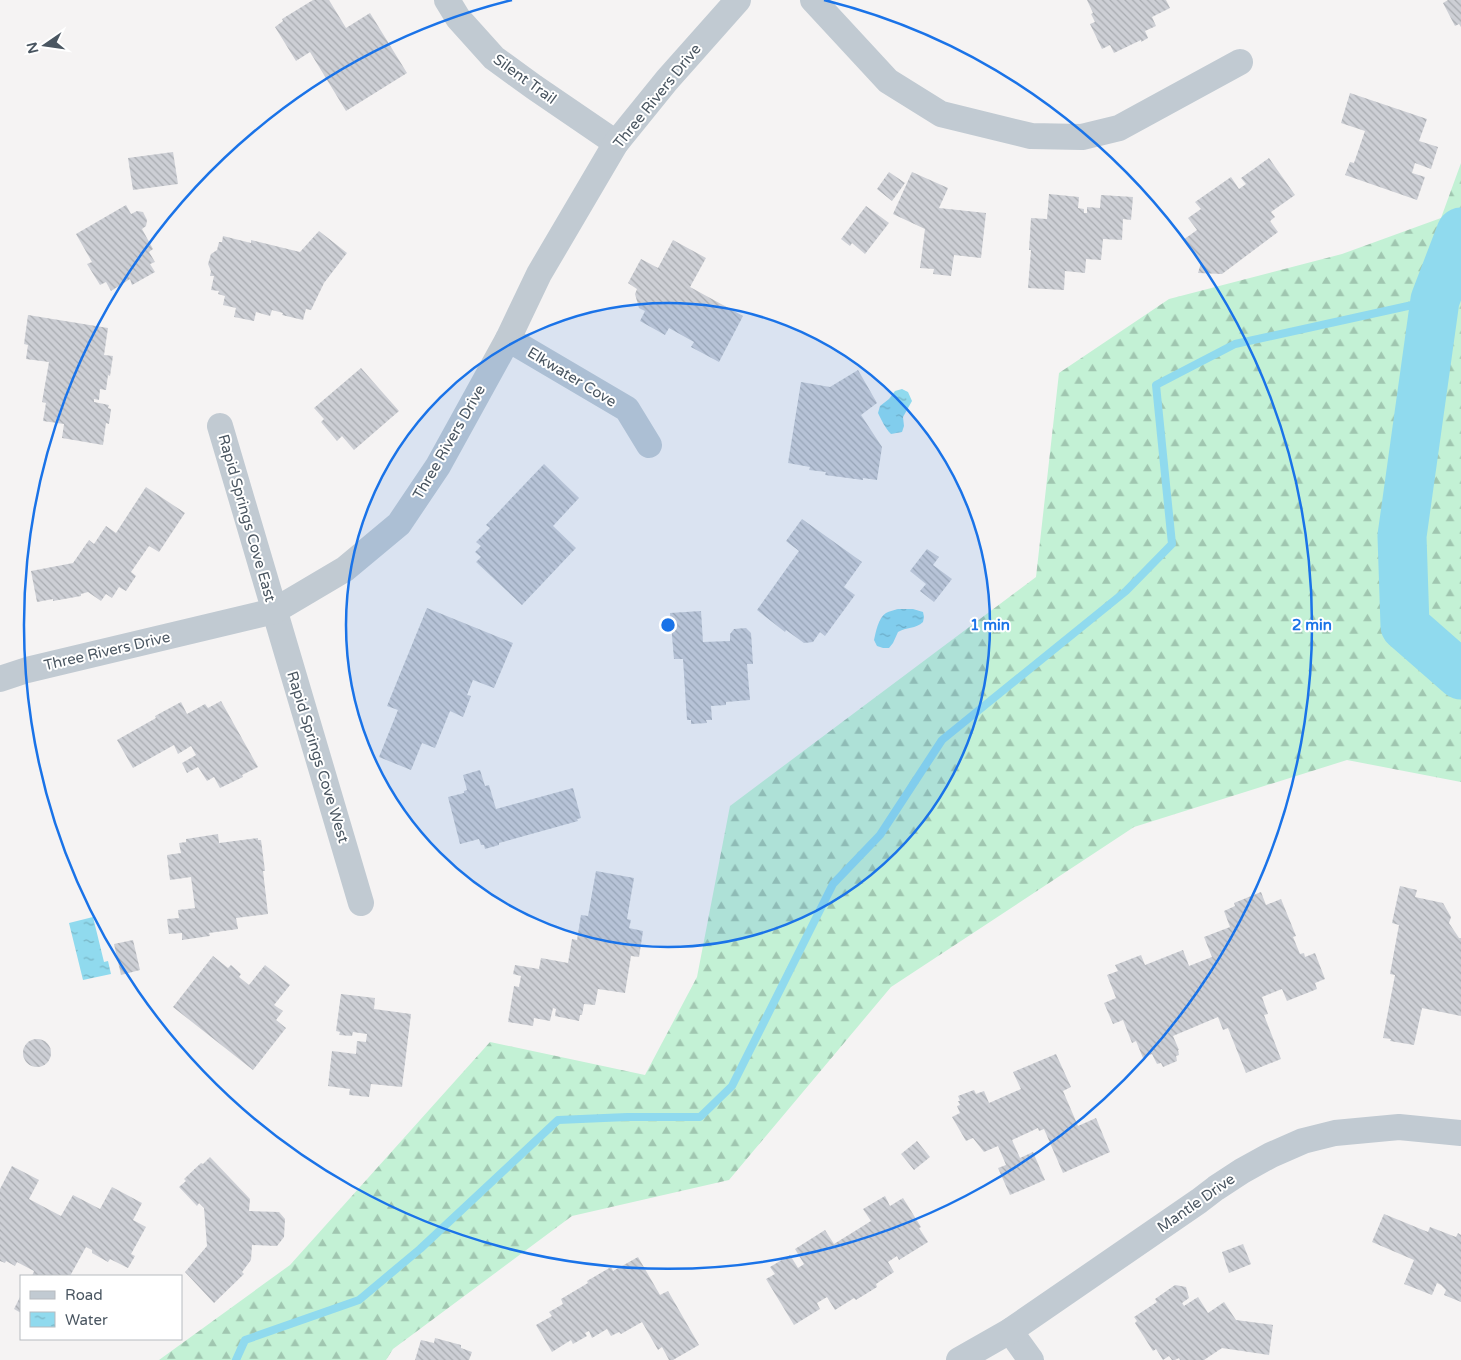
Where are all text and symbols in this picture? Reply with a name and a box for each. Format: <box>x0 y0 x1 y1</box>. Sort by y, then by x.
north arrow <box>20 20 70 70</box>
text: N <box>23 40 42 55</box>
street label: Three Rivers Drive <box>609 40 705 152</box>
street label: Silent Trail <box>490 50 560 108</box>
street label: Elkwater Cove <box>524 343 620 411</box>
street label: Three Rivers Drive <box>409 382 489 502</box>
street label: Rapid Springs Cove East <box>214 432 280 604</box>
centre of rings <box>659 616 677 634</box>
text: 1 min <box>970 616 1010 634</box>
text: 2 min <box>1292 616 1332 634</box>
street label: Three Rivers Drive <box>42 628 172 674</box>
street label: Rapid Springs Cove West <box>283 669 353 845</box>
street label: Mantle Drive <box>1154 1170 1238 1236</box>
legend <box>20 1275 182 1340</box>
text: Road <box>65 1286 103 1304</box>
text: Water <box>65 1311 108 1329</box>

